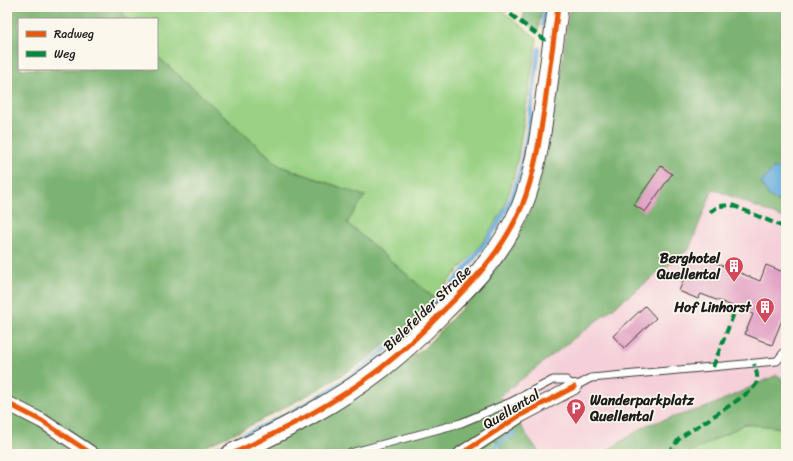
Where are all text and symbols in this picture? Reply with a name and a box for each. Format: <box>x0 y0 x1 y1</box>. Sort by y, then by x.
legend <box>18 18 158 70</box>
text: Radweg <box>54 23 94 45</box>
text: Weg <box>54 43 75 65</box>
place label: Berghotel Quellental <box>656 246 721 287</box>
building icon: Berghotel Quellental <box>723 255 745 283</box>
street label: Bielefelder Straße <box>377 259 478 358</box>
place label: Hof Linhorst <box>673 295 752 320</box>
building icon: Hof Linhorst <box>754 296 776 324</box>
street label: Quellental <box>478 382 546 436</box>
place label: Wanderparkplatz Quellental <box>589 388 695 429</box>
parking icon: Wanderparkplatz Quellental <box>565 397 587 425</box>

